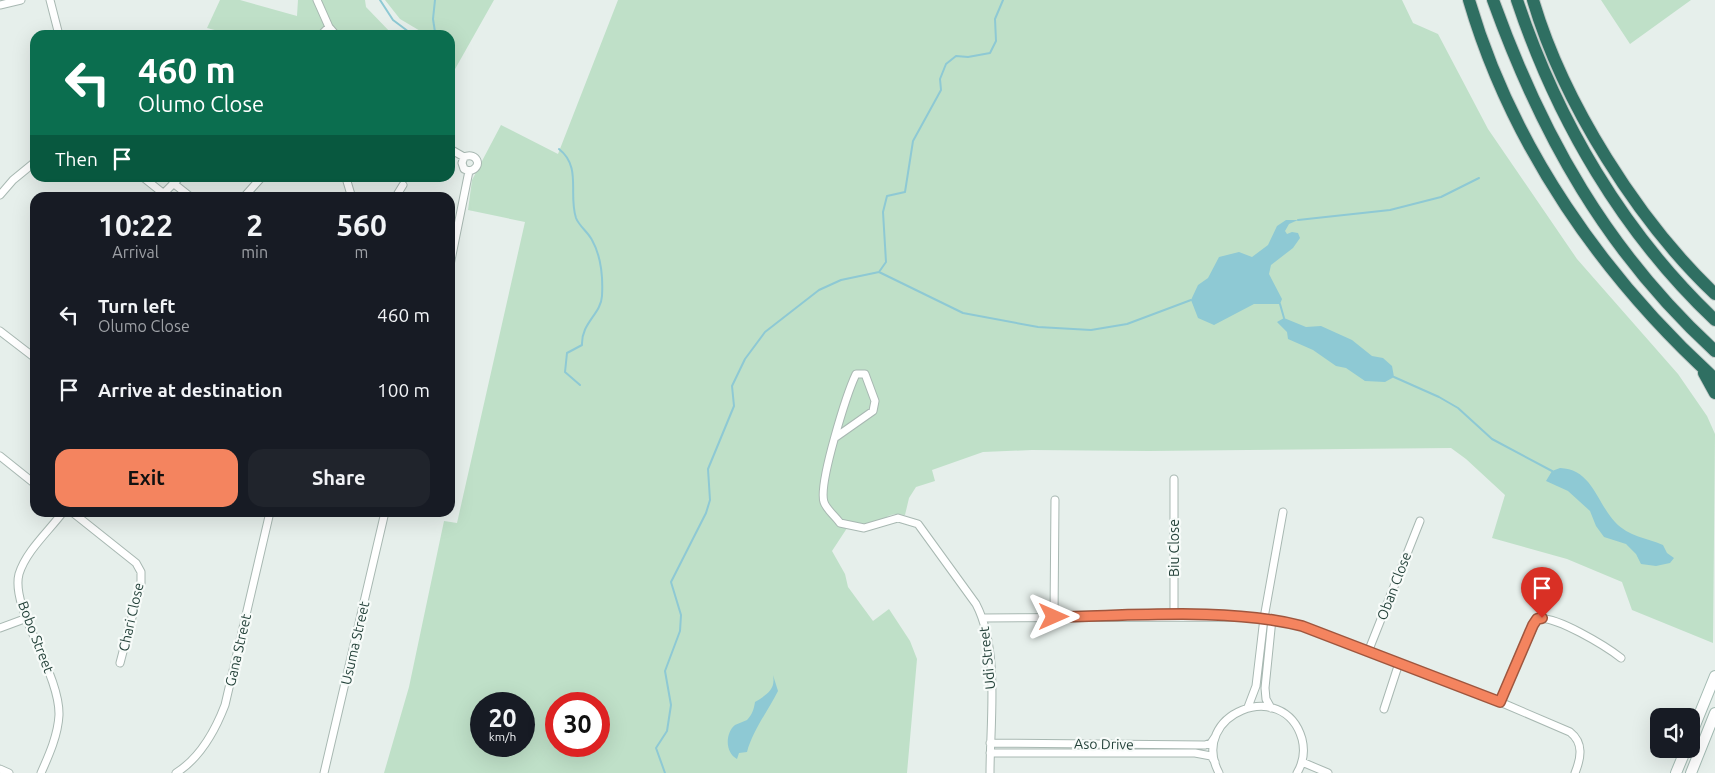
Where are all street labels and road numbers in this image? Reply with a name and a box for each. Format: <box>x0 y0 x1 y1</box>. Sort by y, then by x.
street label: Biu Close <box>1166 519 1182 577</box>
street label: Oban Close <box>1374 550 1414 622</box>
street label: Chari Close <box>115 581 147 653</box>
street label: Bobo Street <box>15 599 57 676</box>
street label: Usuma Street <box>338 599 372 686</box>
street label: Gana Street <box>222 612 254 688</box>
street label: Udi Street <box>976 625 998 690</box>
street label: Aso Drive <box>1074 735 1134 753</box>

